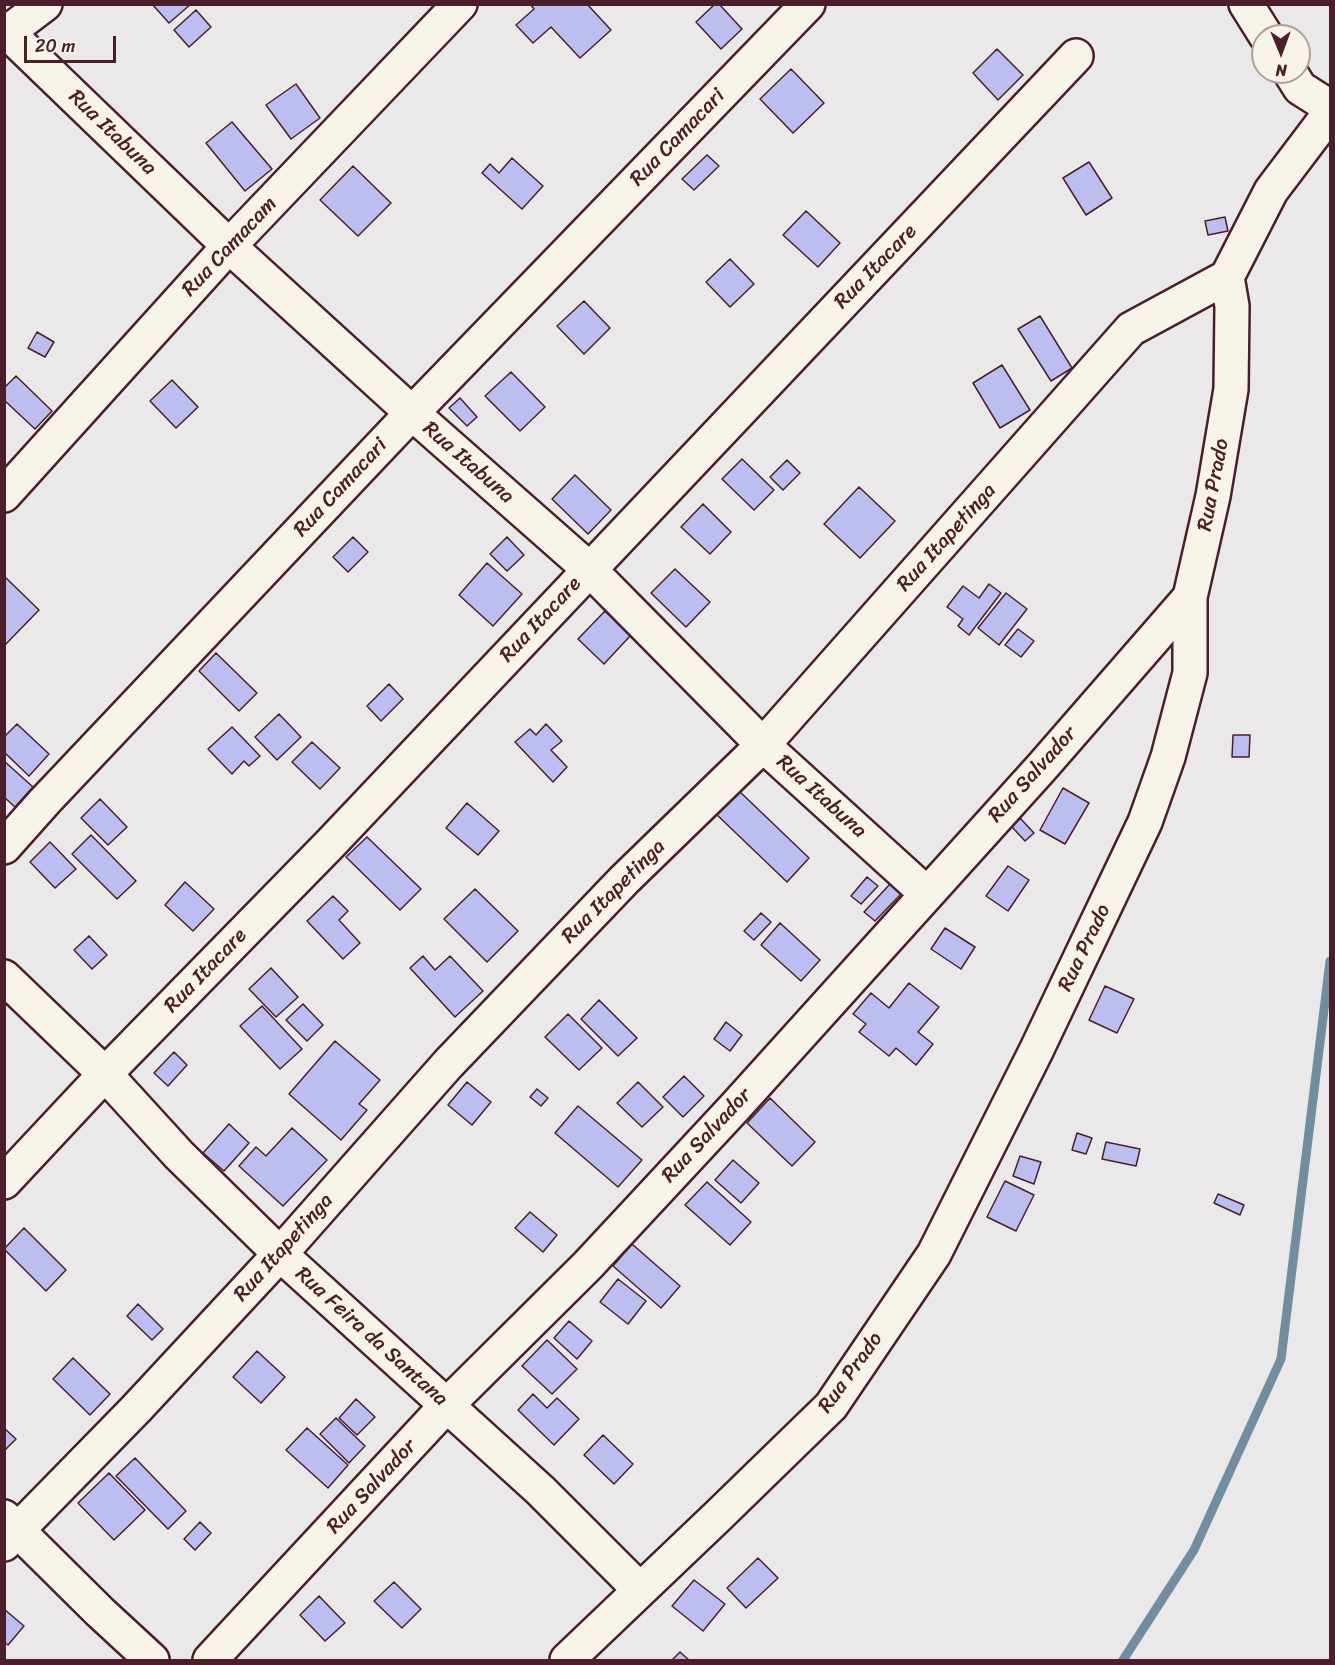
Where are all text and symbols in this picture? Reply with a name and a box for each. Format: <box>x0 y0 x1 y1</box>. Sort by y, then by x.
scale bar <box>27 24 118 62</box>
north arrow <box>1251 24 1311 84</box>
text: 20 m <box>35 30 75 62</box>
text: N <box>1275 56 1287 85</box>
street label: Rua Camacari <box>625 84 731 192</box>
street label: Rua Itabuna <box>63 85 161 181</box>
street label: Rua Camacam <box>177 192 283 302</box>
street label: Rua Itacare <box>829 219 923 315</box>
street label: Rua Itabuna <box>417 417 519 509</box>
street label: Rua Camacari <box>289 433 393 543</box>
street label: Rua Prado <box>1193 437 1235 533</box>
street label: Rua Itapetinga <box>892 479 1002 597</box>
street label: Rua Itacare <box>495 572 587 668</box>
street label: Rua Salvador <box>983 722 1083 828</box>
street label: Rua Itabuna <box>771 750 871 844</box>
street label: Rua Itapetinga <box>557 835 671 949</box>
street label: Rua Prado <box>1053 900 1117 996</box>
street label: Rua Itacare <box>159 923 253 1019</box>
street label: Rua Salvador <box>657 1083 757 1189</box>
street label: Rua Itapetinga <box>229 1189 339 1307</box>
street label: Rua Feira da Santana <box>290 1262 452 1412</box>
street label: Rua Prado <box>813 1328 889 1418</box>
street label: Rua Salvador <box>322 1434 422 1540</box>

